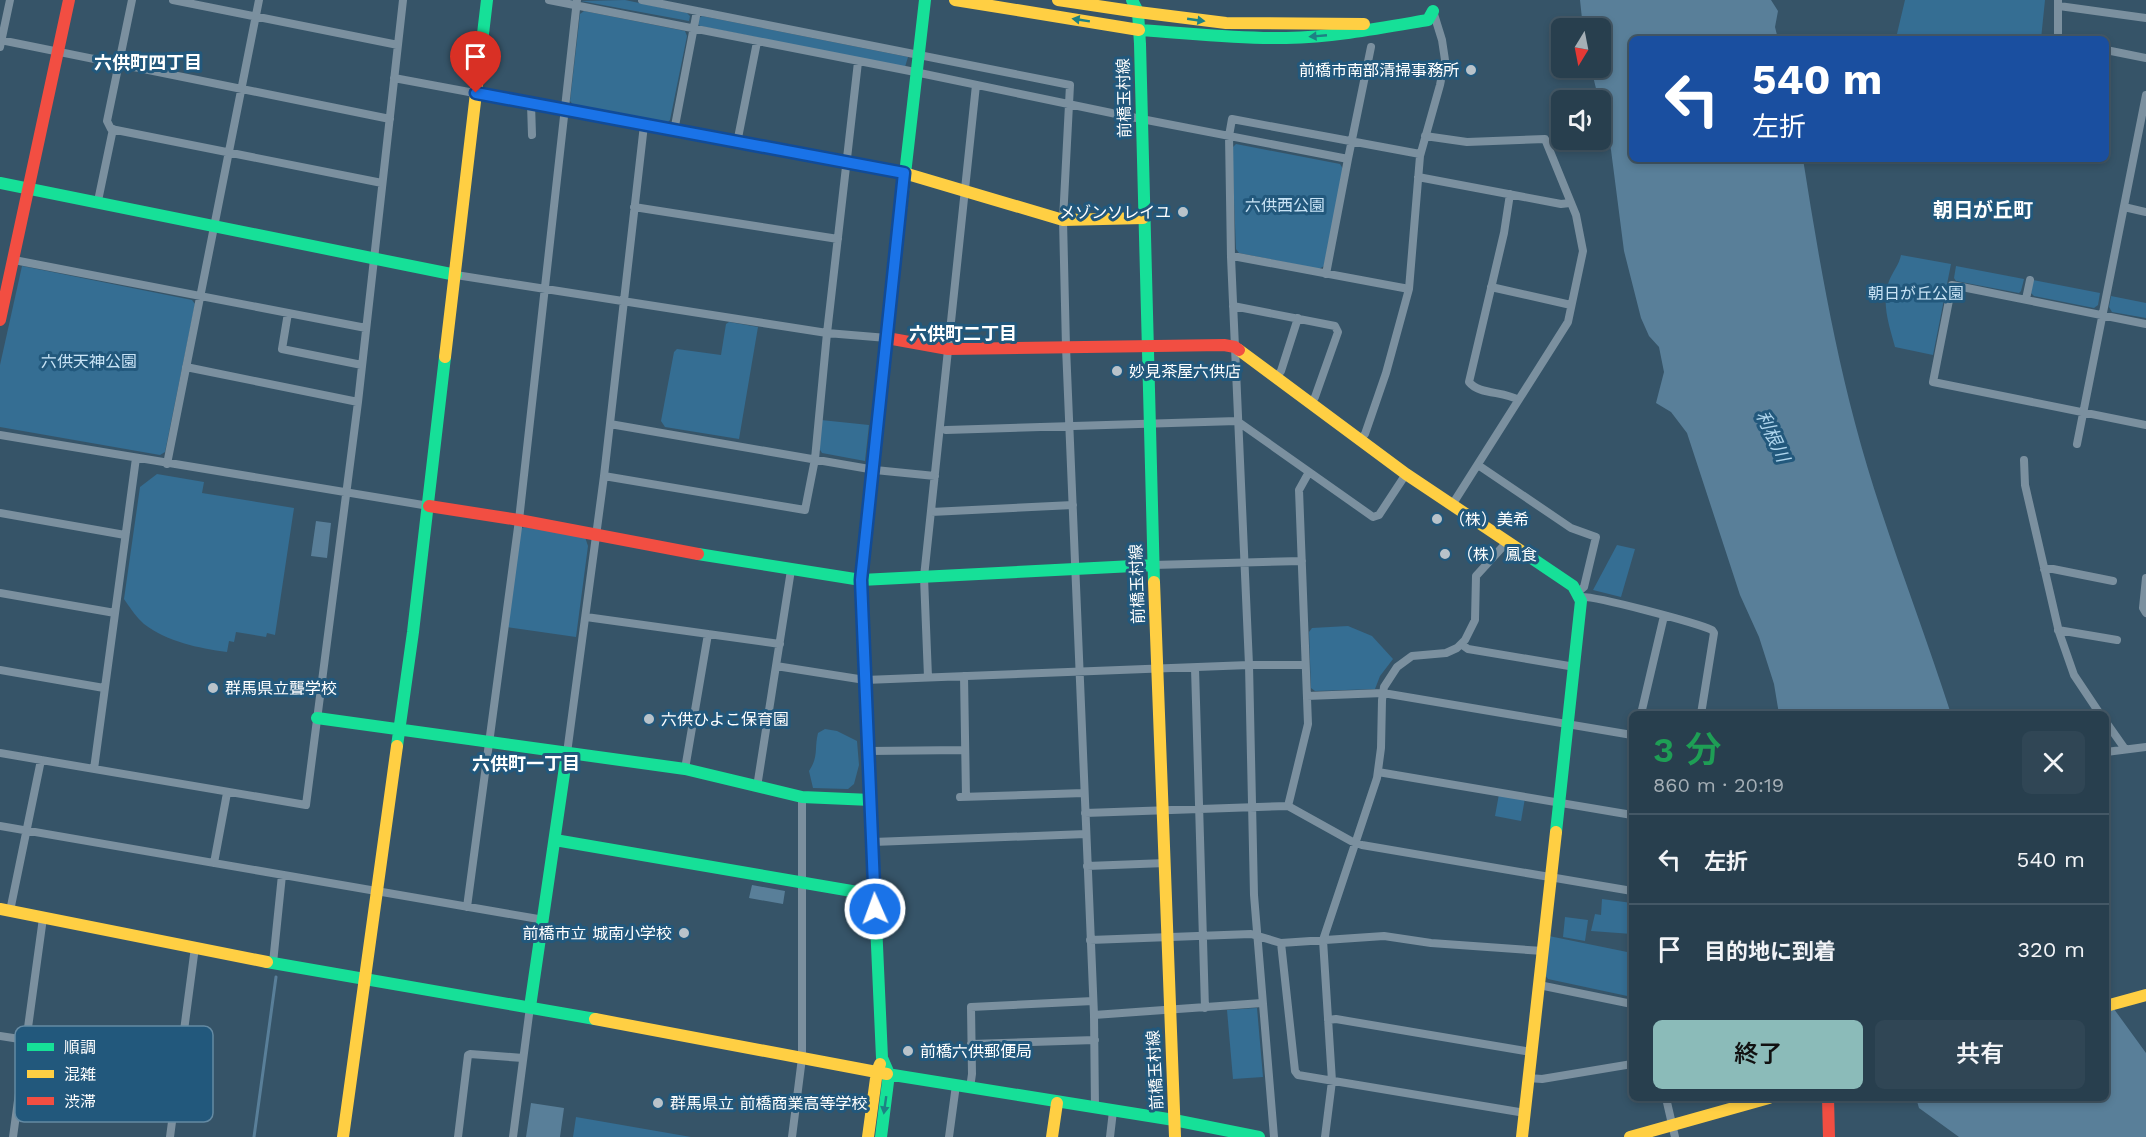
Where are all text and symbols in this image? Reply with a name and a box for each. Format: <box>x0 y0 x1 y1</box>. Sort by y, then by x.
one-way arrow <box>1186 15 1205 25</box>
one-way arrow <box>1072 16 1091 25</box>
north arrow <box>1551 18 1611 78</box>
map controls <box>1551 18 1611 150</box>
pin <box>450 31 501 93</box>
one-way arrow <box>1308 31 1327 41</box>
icon: arrive <box>459 40 492 73</box>
district label: 六供町四丁目 <box>94 52 202 73</box>
text: 540 m <box>1752 55 1882 104</box>
street label: 前橋玉村線 <box>1114 58 1134 138</box>
icon: left <box>1653 60 1731 138</box>
place label: 前橋市南部清掃事務所 <box>1299 61 1459 80</box>
marker: 前橋市南部清掃事務所 <box>1464 63 1478 77</box>
button: sound <box>1551 90 1611 150</box>
text: 左折 <box>1752 111 1806 143</box>
park label: 六供西公園 <box>1245 196 1325 215</box>
district label: 朝日が丘町 <box>1933 198 2033 222</box>
place label: メゾンソレイユ <box>1059 203 1171 222</box>
marker: メゾンソレイユ <box>1176 205 1190 219</box>
park label: 朝日が丘公園 <box>1868 284 1964 303</box>
district label: 六供町二丁目 <box>909 323 1017 344</box>
park label: 六供天神公園 <box>41 352 137 371</box>
place label: 妙見茶屋六供店 <box>1129 362 1241 381</box>
marker: 妙見茶屋六供店 <box>1110 364 1124 378</box>
water label: 利根川 <box>1752 407 1795 467</box>
place label: （株）美希 <box>1449 510 1529 529</box>
marker: （株）美希 <box>1430 512 1444 526</box>
street label: 前橋玉村線 <box>1126 544 1148 624</box>
place label: （株）鳳食 <box>1457 545 1537 564</box>
marker: （株）鳳食 <box>1438 547 1452 561</box>
place label: 群馬県立聾学校 <box>225 679 337 698</box>
marker: 群馬県立聾学校 <box>206 681 220 695</box>
place label: 六供ひよこ保育園 <box>661 710 789 729</box>
marker: 六供ひよこ保育園 <box>642 712 656 726</box>
text: 3 分 <box>1653 729 1721 771</box>
button: close <box>2022 731 2085 794</box>
district label: 六供町一丁目 <box>472 753 580 774</box>
text: 860 m · 20:19 <box>1653 773 1784 797</box>
icon: left <box>1653 843 1686 876</box>
text: 540 m <box>2017 847 2085 872</box>
text: 左折 <box>1704 849 1748 874</box>
position arrow <box>843 877 907 941</box>
place label: 前橋市立 城南小学校 <box>523 924 672 943</box>
marker: 前橋市立 城南小学校 <box>677 926 691 940</box>
icon: arrive <box>1653 933 1686 966</box>
text: 320 m <box>2017 937 2085 962</box>
text: 目的地に到着 <box>1704 939 1836 964</box>
button: 終了 <box>1653 1020 1863 1089</box>
button: 共有 <box>1875 1020 2085 1089</box>
legend <box>15 1026 213 1122</box>
street label: 前橋玉村線 <box>1143 1030 1167 1110</box>
text: 順調 <box>64 1038 96 1057</box>
place label: 前橋六供郵便局 <box>920 1042 1032 1061</box>
marker: 前橋六供郵便局 <box>901 1044 915 1058</box>
text: 混雑 <box>64 1065 96 1084</box>
text: 渋滞 <box>64 1092 96 1111</box>
place label: 群馬県立 前橋商業高等学校 <box>670 1094 867 1113</box>
marker: 群馬県立 前橋商業高等学校 <box>651 1096 665 1110</box>
one-way arrow <box>880 1096 889 1115</box>

